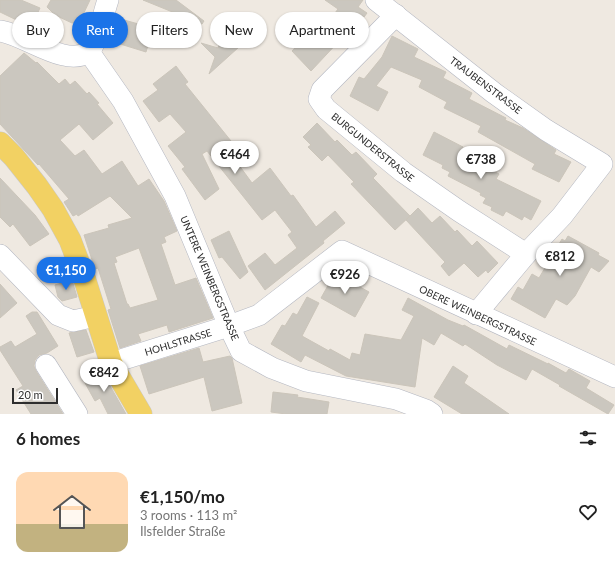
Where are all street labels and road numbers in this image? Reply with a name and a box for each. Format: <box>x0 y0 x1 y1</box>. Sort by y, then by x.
street label: TRAUBENSTRASSE <box>448 54 525 116</box>
street label: BURGUNDERSTRASSE <box>329 110 417 184</box>
street label: UNTERE WEINBERGSTRASSE <box>178 214 242 342</box>
street label: OBERE WEINBERGSTRASSE <box>417 283 539 348</box>
street label: HOHLSTRASSE <box>143 326 213 358</box>

